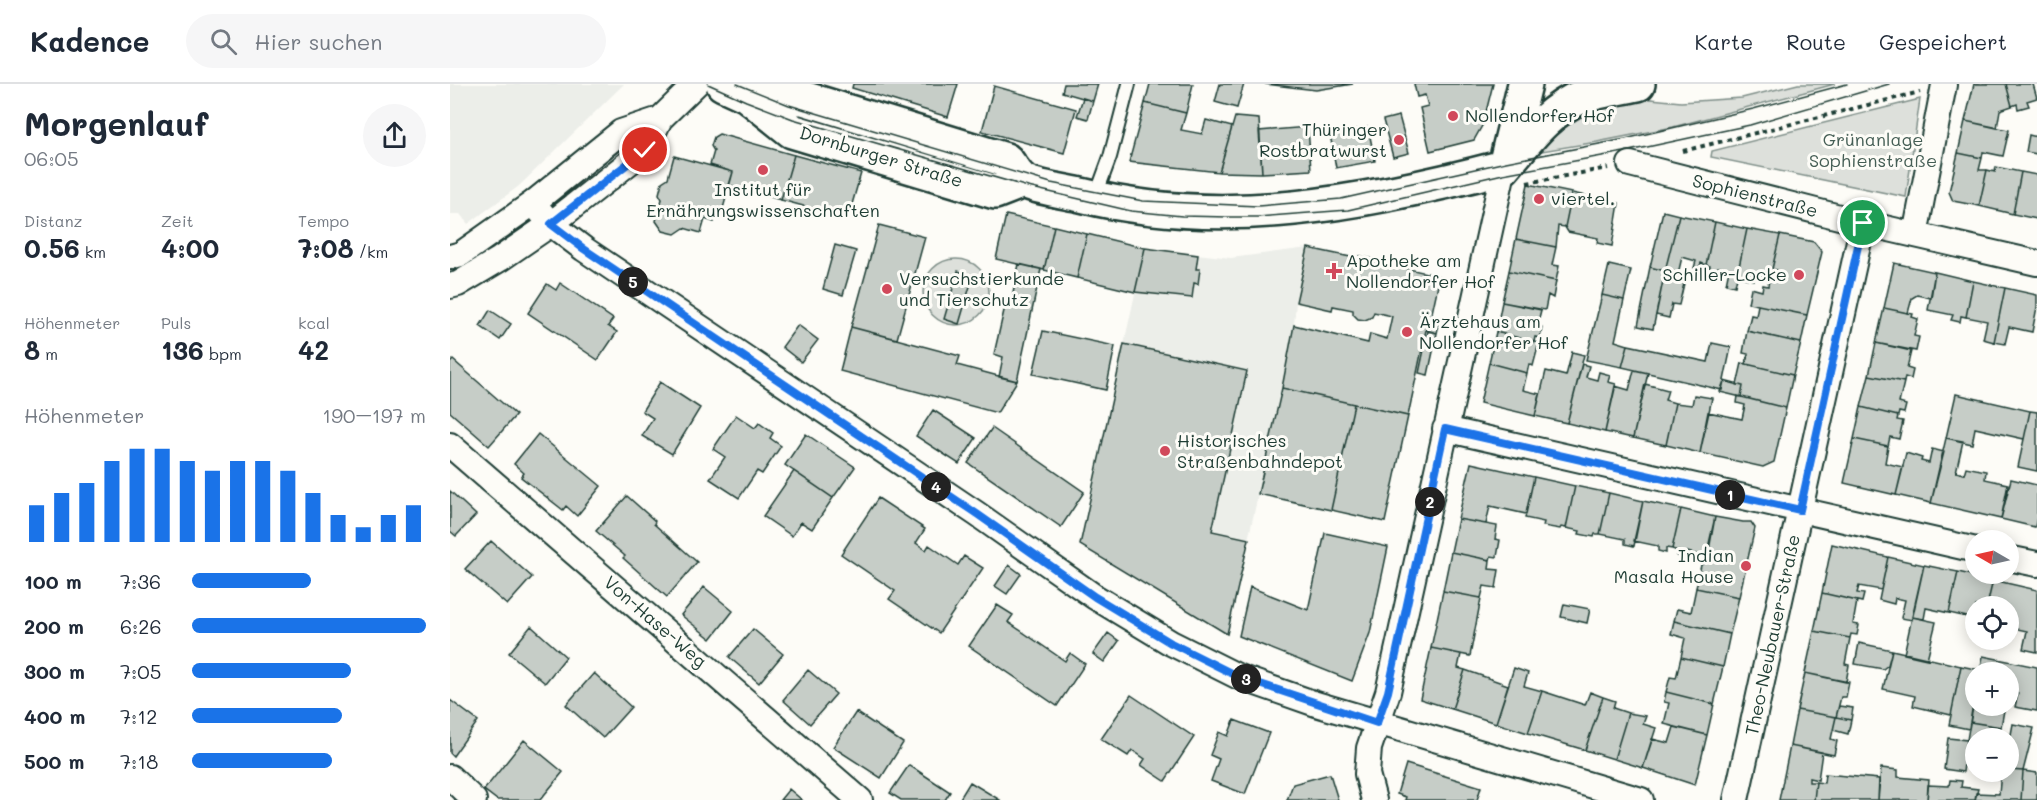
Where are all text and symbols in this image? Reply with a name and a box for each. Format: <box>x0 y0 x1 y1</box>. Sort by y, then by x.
search box <box>186 14 606 68</box>
text: Kadence <box>30 23 150 59</box>
icon: search <box>207 25 240 58</box>
text: Hier suchen <box>255 27 383 56</box>
text: Karte <box>1695 28 1753 55</box>
text: Route <box>1786 28 1846 55</box>
text: Gespeichert <box>1879 28 2007 55</box>
text: Morgenlauf <box>24 101 208 144</box>
place label: Nollendorfer Hof <box>1465 103 1615 127</box>
button: share <box>363 104 426 167</box>
marker: Nollendorfer Hof <box>1446 109 1460 123</box>
place label: Thüringer Rostbratwurst <box>1259 117 1387 162</box>
street label: Dornburger Straße <box>797 120 966 192</box>
pin <box>619 124 670 175</box>
park label: Grünanlage Sophienstraße <box>1809 127 1937 172</box>
icon: check <box>628 133 661 166</box>
marker: Thüringer Rostbratwurst <box>1392 133 1406 147</box>
text: 06:05 <box>24 145 79 171</box>
marker: Institut für Ernährungswissenschaften <box>756 163 770 177</box>
street label: Sophienstraße <box>1690 168 1820 222</box>
place label: Institut für Ernährungswissenschaften <box>646 177 880 222</box>
place label: viertel. <box>1551 186 1615 210</box>
marker: viertel. <box>1532 192 1546 206</box>
pin <box>1837 197 1888 248</box>
icon: arrive <box>1846 206 1879 239</box>
text: Distanz <box>24 210 82 231</box>
text: Zeit <box>161 210 194 231</box>
text: Tempo <box>298 210 349 231</box>
text: 0.56 <box>24 231 80 265</box>
text: 4:00 <box>161 231 219 265</box>
text: 7:08 <box>298 231 354 265</box>
text: km <box>80 241 106 262</box>
text: /km <box>354 241 388 262</box>
place label: Apotheke am Nollendorfer Hof <box>1346 248 1496 293</box>
place label: Schiller-Locke <box>1662 262 1787 286</box>
marker: Apotheke am Nollendorfer Hof <box>1327 264 1341 278</box>
place label: Versuchstierkunde und Tierschutz <box>899 266 1064 311</box>
pin: 5 <box>618 267 648 297</box>
marker: Schiller-Locke <box>1792 268 1806 282</box>
text: 5 <box>628 271 638 292</box>
marker: Versuchstierkunde und Tierschutz <box>880 282 894 296</box>
place label: Ärztehaus am Nollendorfer Hof <box>1419 309 1569 354</box>
text: Höhenmeter <box>24 312 120 333</box>
text: Puls <box>161 312 191 333</box>
text: kcal <box>298 312 330 333</box>
marker: Ärztehaus am Nollendorfer Hof <box>1400 325 1414 339</box>
text: 8 <box>24 333 40 367</box>
text: 136 <box>161 333 204 367</box>
text: 42 <box>298 333 329 367</box>
text: m <box>40 343 58 364</box>
text: bpm <box>204 343 242 364</box>
text: Höhenmeter <box>24 402 144 428</box>
text: 190–197 m <box>322 402 426 428</box>
place label: Historisches Straßenbahndepot <box>1177 428 1343 473</box>
marker: Historisches Straßenbahndepot <box>1158 444 1172 458</box>
pin: 4 <box>921 472 951 502</box>
text: 4 <box>931 476 941 497</box>
pin: 1 <box>1715 480 1745 510</box>
text: 1 <box>1726 484 1734 505</box>
pin: 2 <box>1415 487 1445 517</box>
text: 2 <box>1426 491 1434 512</box>
north arrow <box>1965 530 2019 584</box>
map controls <box>1965 530 2019 782</box>
street label: Theo-Neubauer-Straße <box>1739 532 1805 738</box>
place label: Indian Masala House <box>1614 543 1734 588</box>
marker: Indian Masala House <box>1739 559 1753 573</box>
text: 100 m <box>24 568 82 594</box>
text: 7:36 <box>120 568 161 594</box>
street label: Von-Hase-Weg <box>599 570 712 673</box>
button: locate <box>1965 596 2019 650</box>
text: 200 m <box>24 613 84 639</box>
text: 6:26 <box>120 613 162 639</box>
text: 300 m <box>24 658 85 684</box>
text: 7:05 <box>120 658 161 684</box>
button: + <box>1965 662 2019 716</box>
pin: 3 <box>1231 664 1261 694</box>
text: 3 <box>1241 668 1251 689</box>
text: 400 m <box>24 703 85 729</box>
text: 7:12 <box>120 703 157 729</box>
button: − <box>1965 728 2019 782</box>
text: 500 m <box>24 748 84 774</box>
text: 7:18 <box>120 748 158 774</box>

